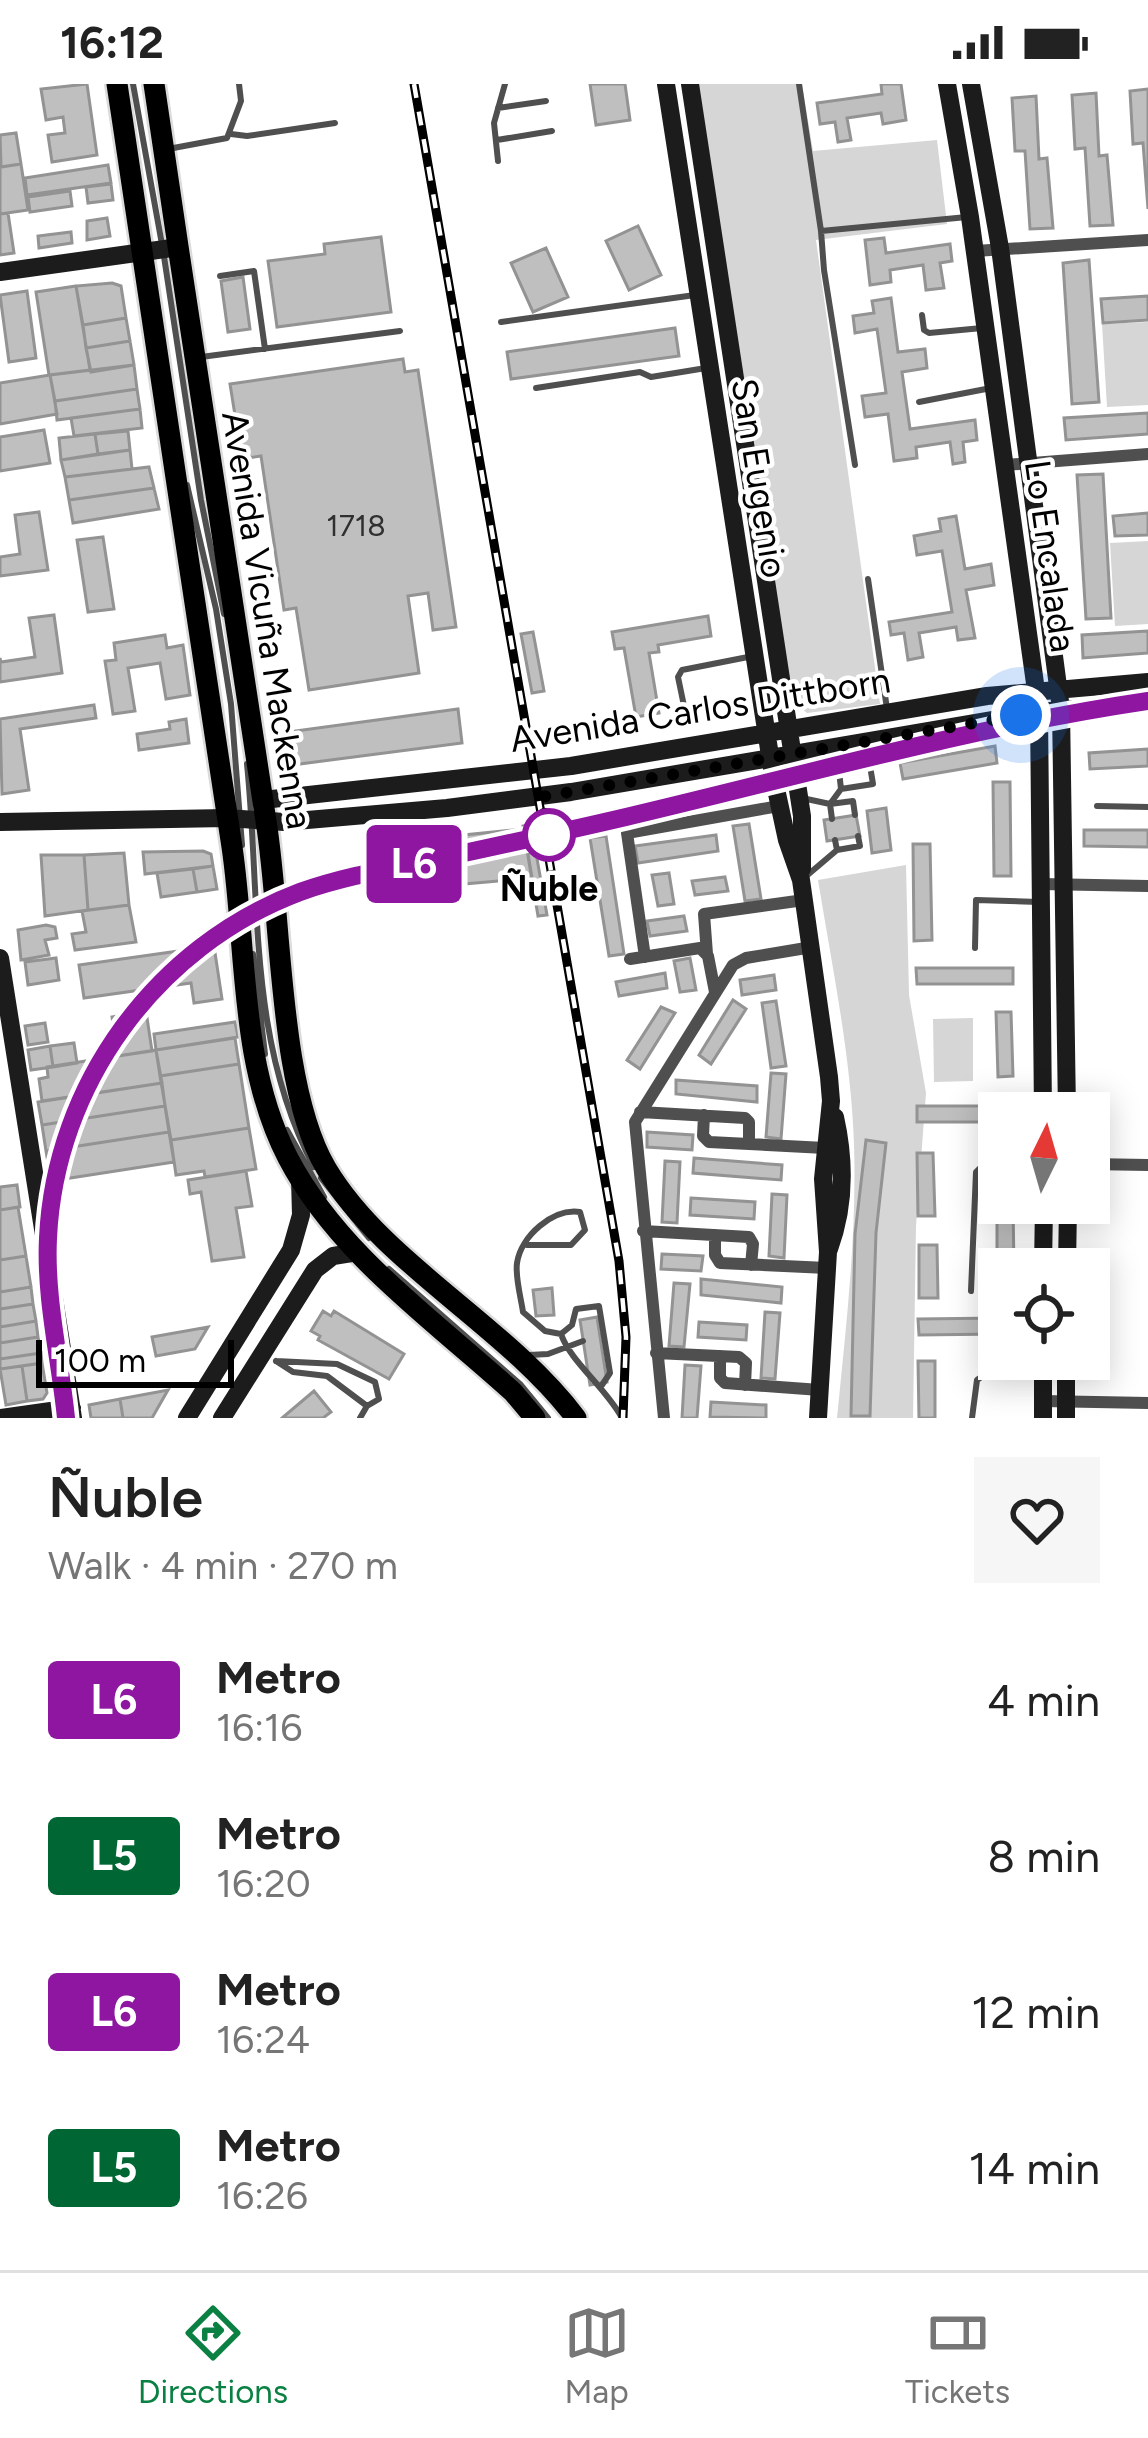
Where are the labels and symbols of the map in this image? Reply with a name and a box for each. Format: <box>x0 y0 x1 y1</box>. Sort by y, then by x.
street label: San Eugenio <box>723 375 796 581</box>
street label: Avenida Vicuña Mackenna <box>213 408 322 832</box>
street label: Lo Encalada <box>1016 457 1085 655</box>
house number: 1718 <box>326 507 386 544</box>
street label: Avenida Carlos Dittborn <box>507 658 893 761</box>
your location <box>991 685 1051 745</box>
marker: Ñuble <box>524 810 574 860</box>
line badge: L6 <box>360 825 468 903</box>
place label: Ñuble <box>500 867 598 910</box>
north arrow <box>978 1092 1110 1224</box>
scale bar <box>36 1334 234 1387</box>

